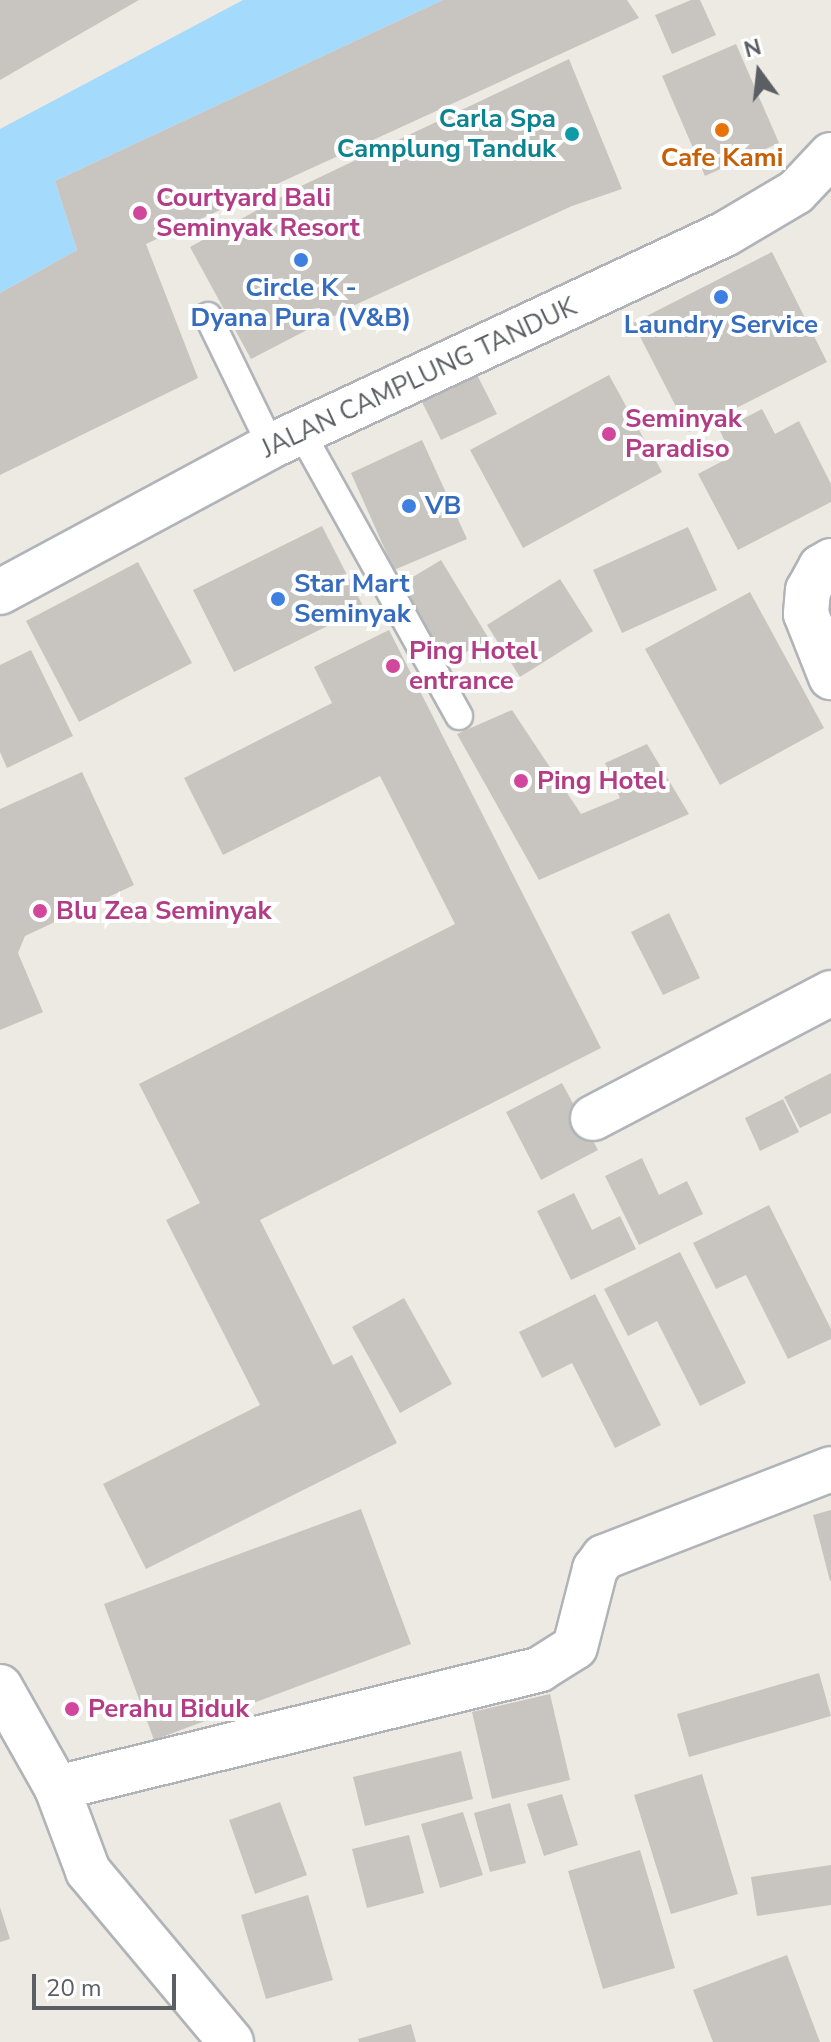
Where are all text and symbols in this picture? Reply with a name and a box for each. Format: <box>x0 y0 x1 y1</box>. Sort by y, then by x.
north arrow <box>719 32 799 112</box>
text: N <box>741 32 765 65</box>
place label: Carla Spa Camplung Tanduk <box>337 103 556 164</box>
marker: Cafe Kami <box>713 121 731 139</box>
marker: Carla Spa Camplung Tanduk <box>563 125 581 143</box>
place label: Cafe Kami <box>661 142 783 174</box>
place label: Courtyard Bali Seminyak Resort <box>156 182 360 244</box>
marker: Courtyard Bali Seminyak Resort <box>131 204 149 222</box>
marker: Circle K - Dyana Pura (V&B) <box>292 251 310 269</box>
place label: Circle K - Dyana Pura (V&B) <box>191 272 411 334</box>
marker: Laundry Service <box>712 288 730 306</box>
street label: JALAN CAMPLUNG TANDUK <box>257 291 581 465</box>
place label: Laundry Service <box>624 309 818 341</box>
place label: Seminyak Paradiso <box>625 403 742 464</box>
marker: Seminyak Paradiso <box>600 425 618 443</box>
place label: VB <box>425 490 461 522</box>
marker: VB <box>400 497 418 515</box>
place label: Star Mart Seminyak <box>294 568 411 630</box>
marker: Star Mart Seminyak <box>269 590 287 608</box>
place label: Ping Hotel entrance <box>409 635 538 696</box>
marker: Ping Hotel entrance <box>384 657 402 675</box>
place label: Ping Hotel <box>537 765 666 797</box>
marker: Ping Hotel <box>512 772 530 790</box>
place label: Blu Zea Seminyak <box>56 895 272 927</box>
marker: Blu Zea Seminyak <box>31 902 49 920</box>
place label: Perahu Biduk <box>88 1693 249 1725</box>
marker: Perahu Biduk <box>63 1700 81 1718</box>
scale bar <box>36 1958 180 2008</box>
text: 20 m <box>46 1972 102 2004</box>

